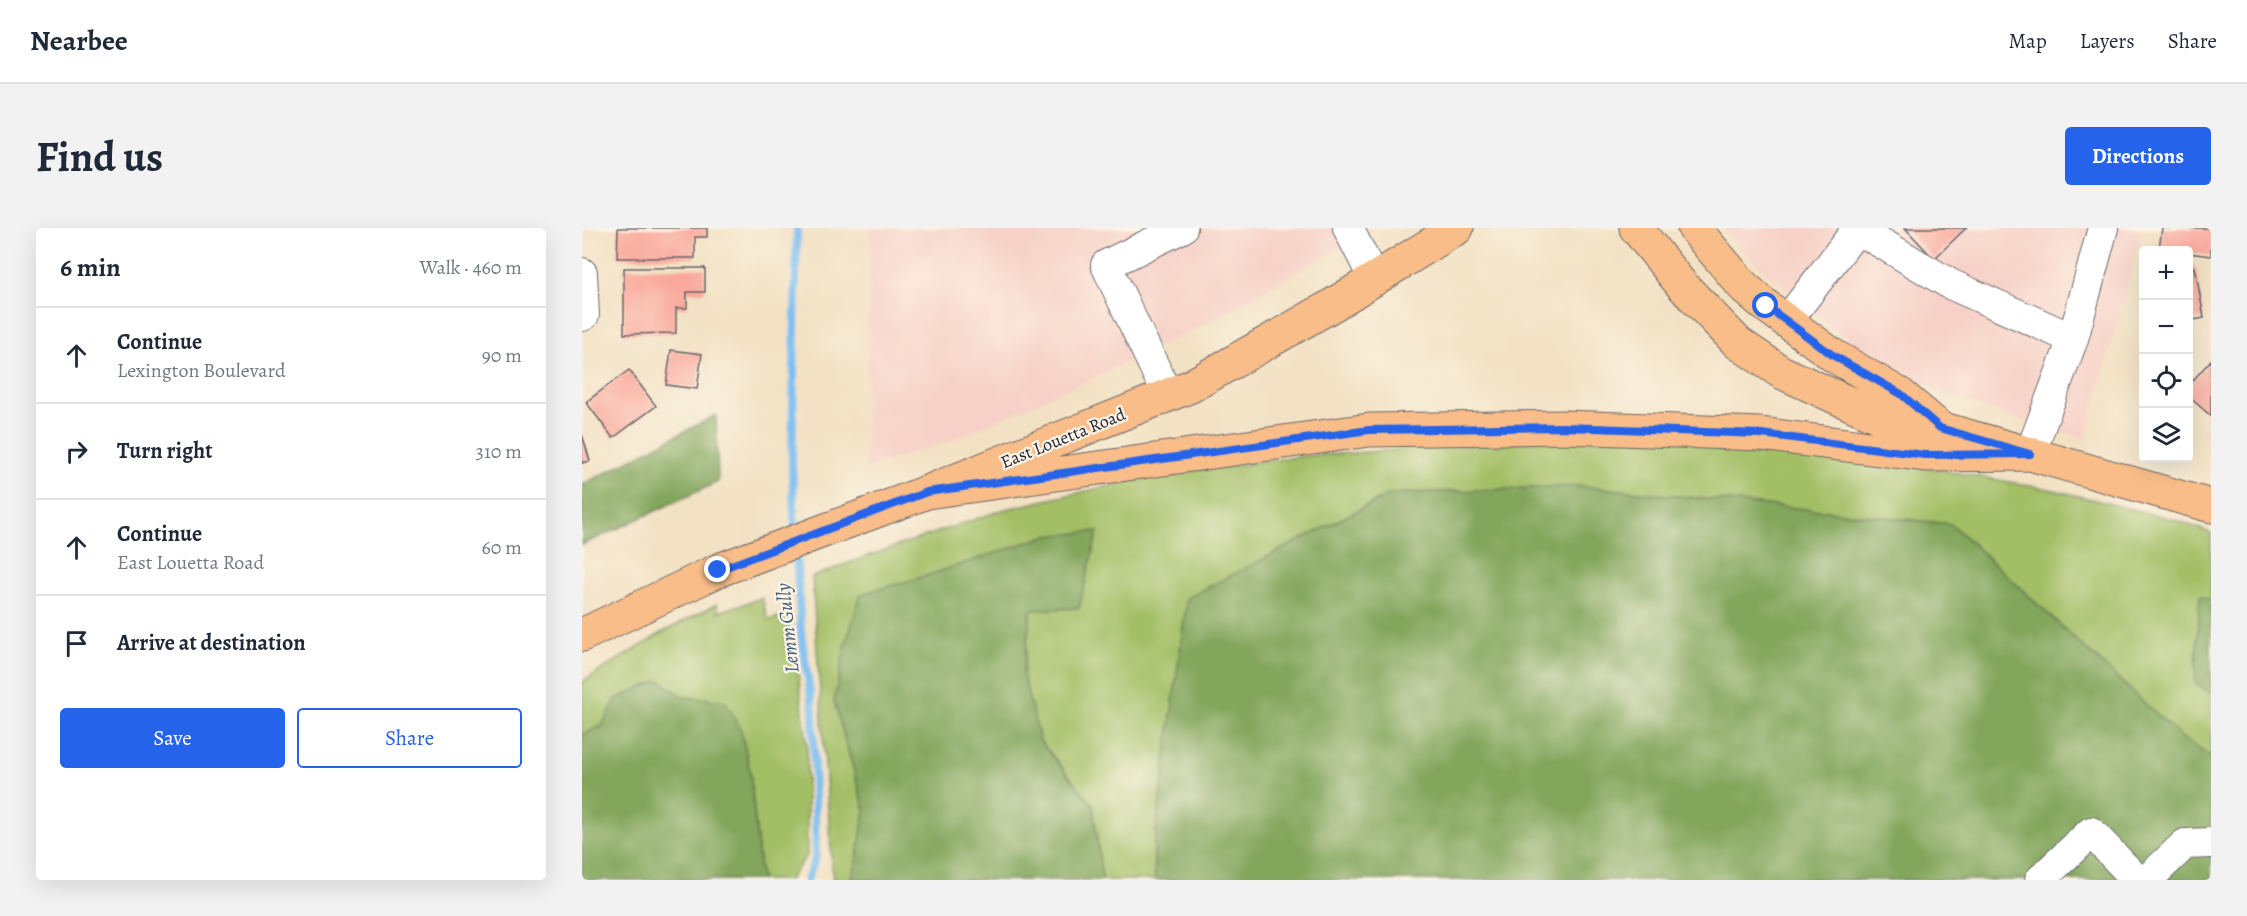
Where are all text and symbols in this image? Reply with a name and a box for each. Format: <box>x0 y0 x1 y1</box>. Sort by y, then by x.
text: Nearbee <box>30 22 128 60</box>
text: Map <box>2008 27 2047 55</box>
text: Layers <box>2080 27 2135 55</box>
text: Share <box>2168 27 2217 55</box>
button: Directions <box>2065 127 2211 185</box>
text: Find us <box>36 128 163 185</box>
map controls <box>2139 246 2193 462</box>
button: + <box>2139 246 2193 300</box>
text: 6 min <box>60 250 121 285</box>
text: Walk · 460 m <box>419 254 522 281</box>
route start <box>1752 292 1778 318</box>
button: − <box>2139 300 2193 354</box>
text: Continue <box>117 327 202 357</box>
icon: ahead <box>60 339 93 372</box>
text: 90 m <box>482 342 522 369</box>
button: locate <box>2139 354 2193 408</box>
text: Lexington Boulevard <box>117 357 286 384</box>
street label: East Louetta Road <box>997 402 1129 474</box>
button: layers <box>2139 408 2193 462</box>
icon: right <box>60 435 93 468</box>
text: Turn right <box>117 436 213 466</box>
text: 310 m <box>476 438 522 465</box>
text: Continue <box>117 519 202 549</box>
icon: ahead <box>60 531 93 564</box>
text: 60 m <box>482 534 522 561</box>
text: East Louetta Road <box>117 549 264 576</box>
route end <box>704 556 730 582</box>
water label: Lemm Gully <box>769 581 806 674</box>
icon: arrive <box>60 627 93 660</box>
text: Arrive at destination <box>117 628 306 658</box>
button: Save <box>60 708 285 768</box>
button: Share <box>297 708 522 768</box>

